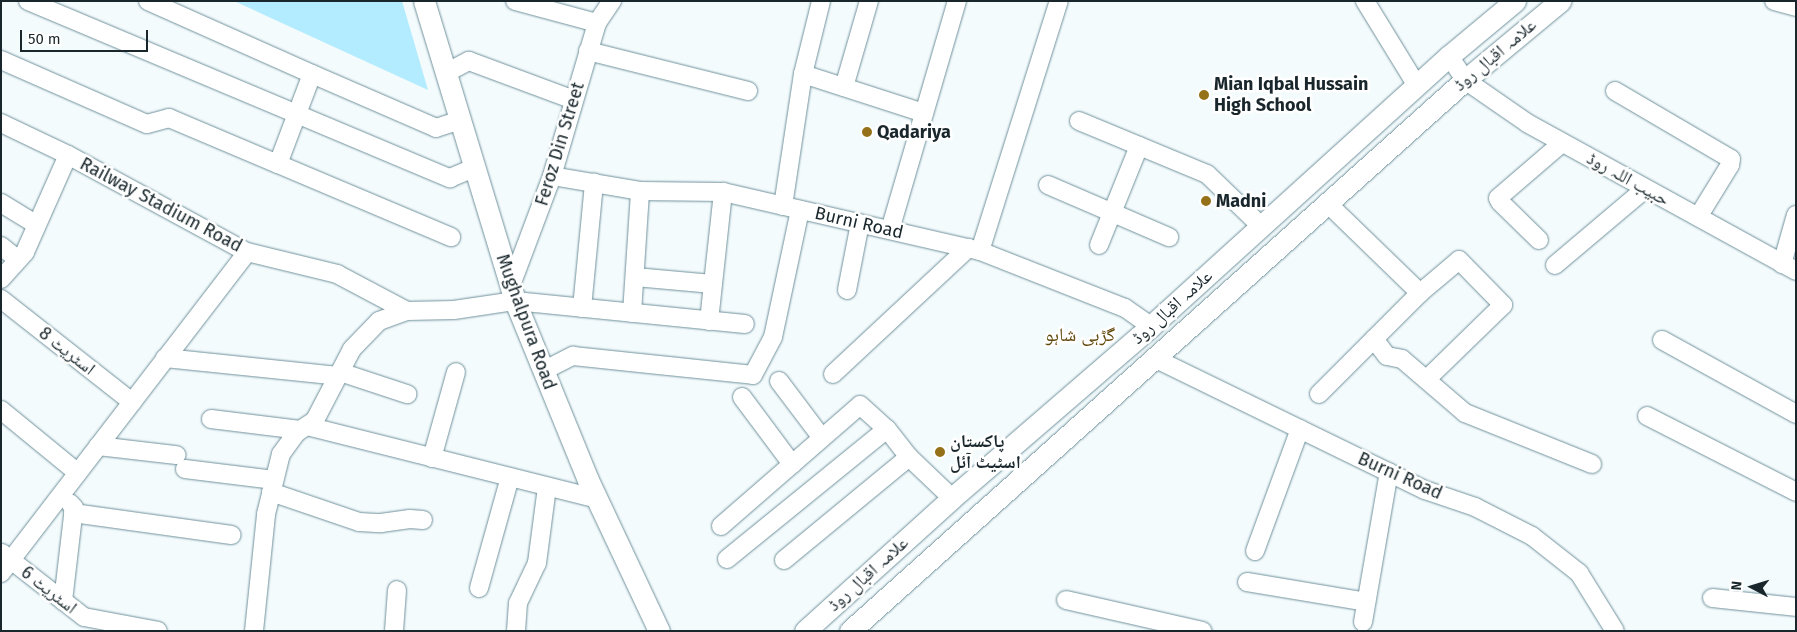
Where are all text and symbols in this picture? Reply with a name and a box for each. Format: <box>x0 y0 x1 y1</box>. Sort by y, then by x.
street label: علامہ اقبال روڈ <box>1449 14 1541 96</box>
scale bar <box>22 20 150 52</box>
text: 50 m <box>28 30 61 48</box>
place label: Mian Iqbal Hussain High School <box>1214 74 1368 116</box>
street label: Feroz Din Street <box>531 80 589 208</box>
marker: Mian Iqbal Hussain High School <box>1198 89 1210 101</box>
place label: Qadariya <box>877 121 951 143</box>
marker: Qadariya <box>861 126 873 138</box>
street label: حبیب اللہ روڈ <box>1583 147 1673 211</box>
street label: Railway Stadium Road <box>76 153 246 257</box>
place label: Madni <box>1216 190 1266 212</box>
marker: Madni <box>1200 195 1212 207</box>
street label: Burni Road <box>813 202 905 244</box>
street label: Mughalpura Road <box>491 251 561 393</box>
street label: علامہ اقبال روڈ <box>1127 265 1217 349</box>
street label: اسٹریٹ 8 <box>35 322 99 380</box>
district label: گڑہی شاہو <box>1045 324 1115 346</box>
place label: پاکستان اسٹیٹ آئل <box>950 431 1021 474</box>
marker: پاکستان اسٹیٹ آئل <box>934 446 946 458</box>
street label: Burni Road <box>1354 448 1446 504</box>
street label: علامہ اقبال روڈ <box>823 532 913 616</box>
street label: اسٹریٹ 6 <box>17 561 81 619</box>
north arrow <box>1727 562 1777 612</box>
text: N <box>1728 580 1745 591</box>

